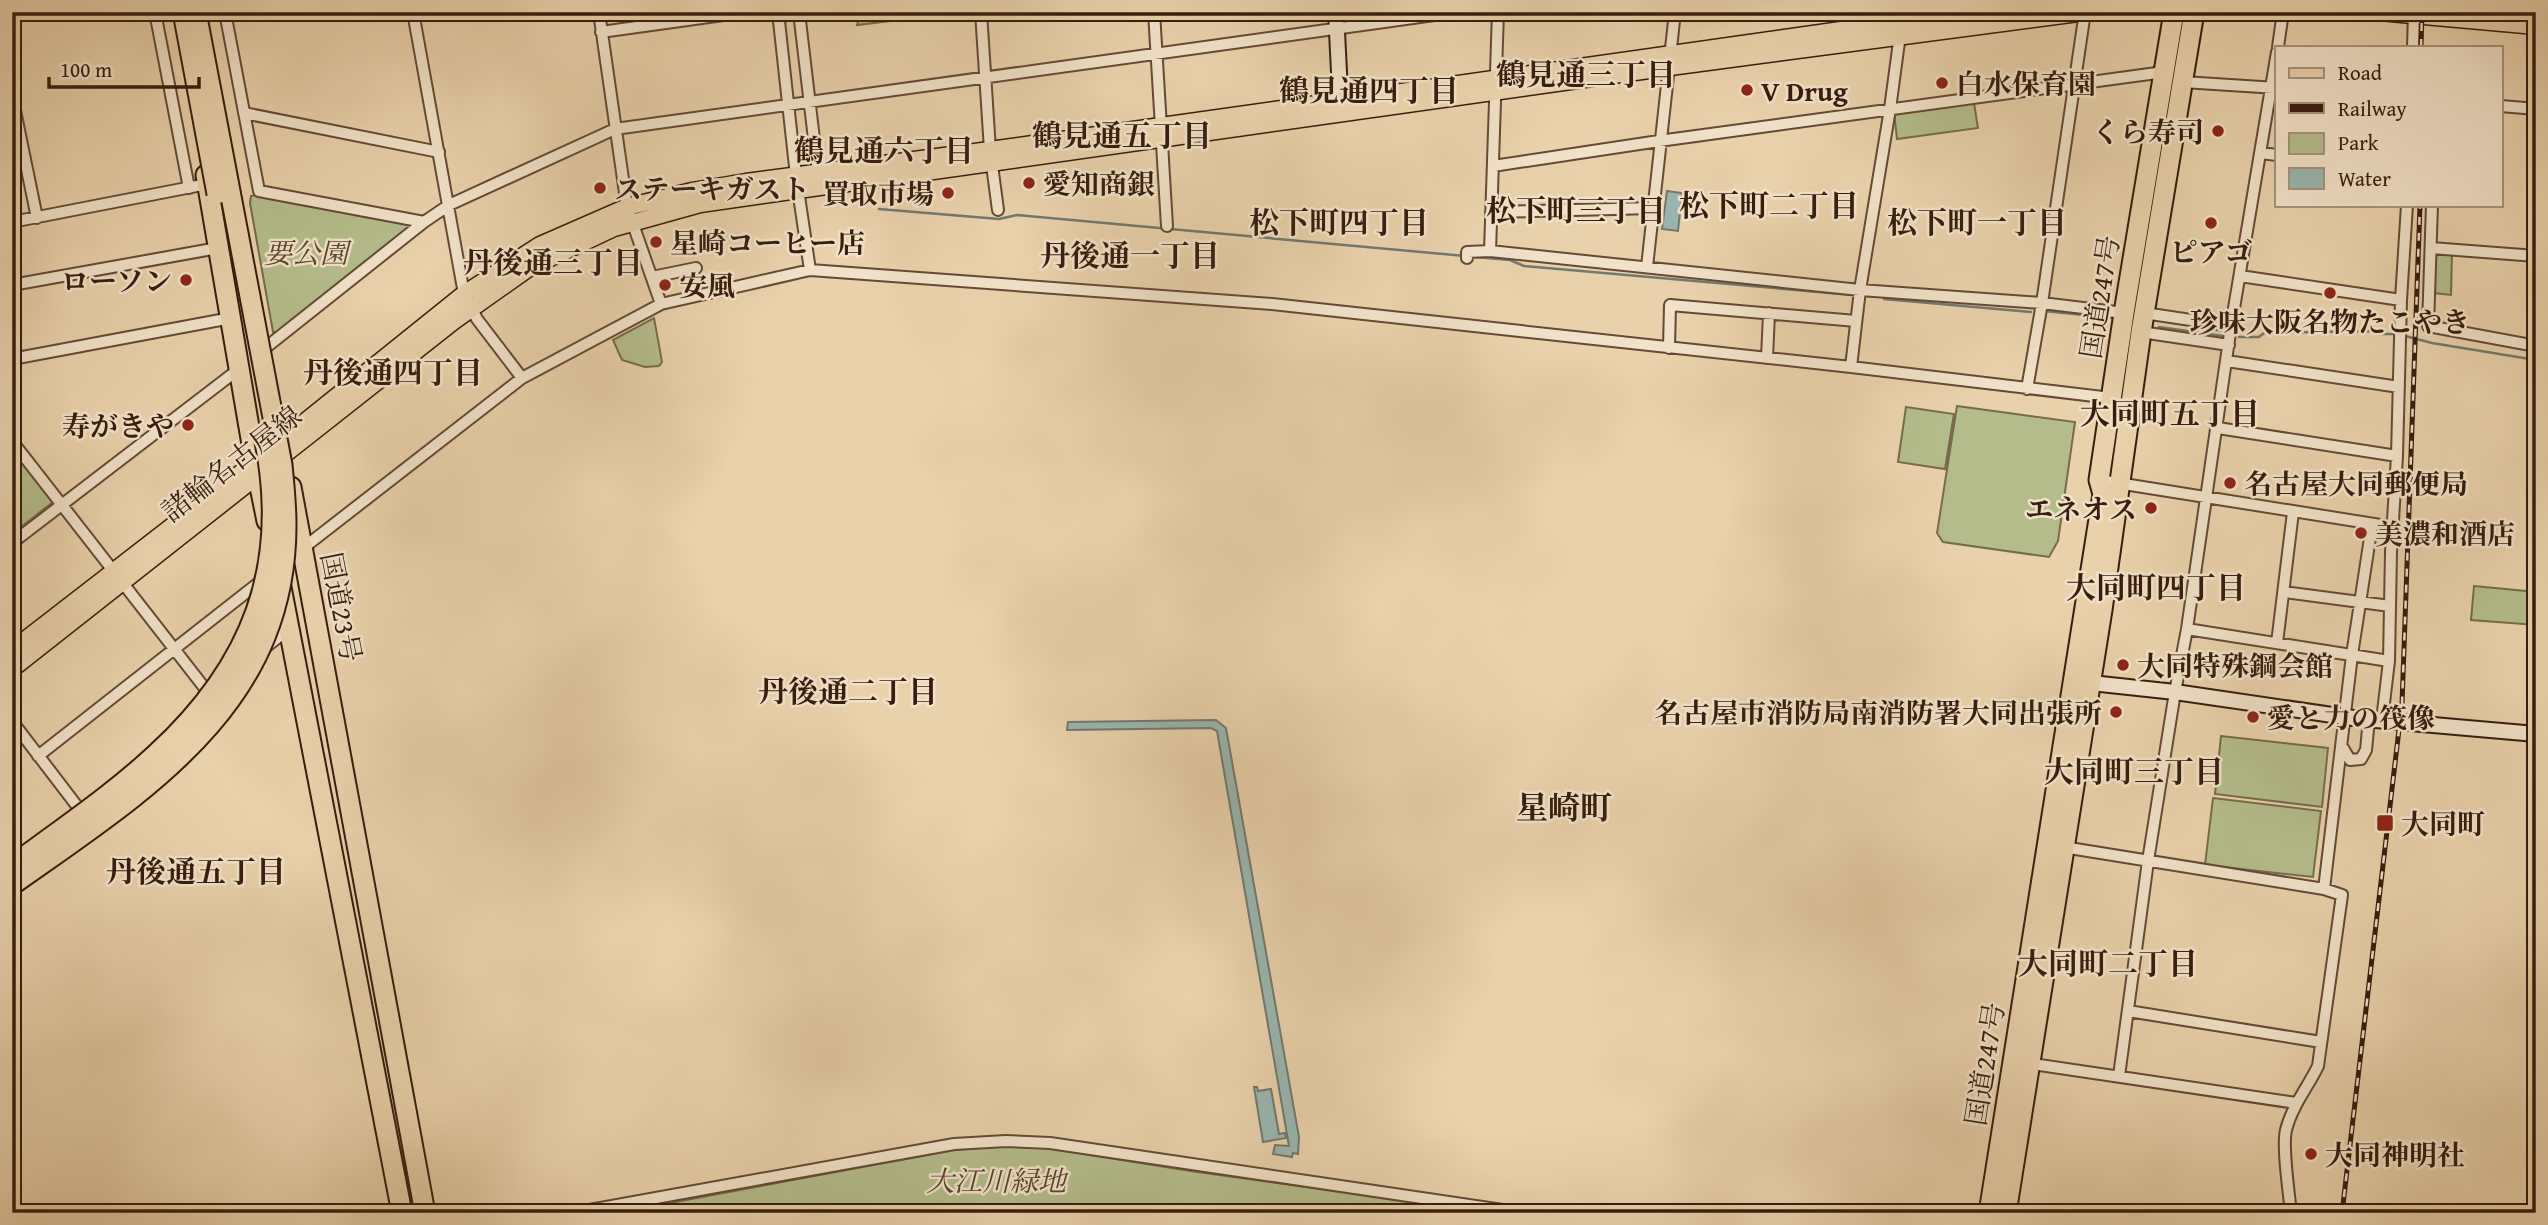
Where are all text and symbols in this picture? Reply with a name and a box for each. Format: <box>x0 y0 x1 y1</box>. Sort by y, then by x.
scale bar <box>49 46 200 90</box>
legend <box>2275 46 2502 206</box>
district label: 鶴見通三丁目 <box>1496 52 1676 96</box>
text: 100 m <box>60 54 112 85</box>
text: Road <box>2338 57 2383 88</box>
place label: 白水保育園 <box>1956 63 2096 104</box>
district label: 鶴見通四丁目 <box>1279 68 1459 112</box>
place label: V Drug <box>1761 70 1848 111</box>
marker: 白水保育園 <box>1934 75 1950 91</box>
marker: V Drug <box>1739 82 1755 98</box>
text: Railway <box>2338 93 2407 124</box>
place label: くら寿司 <box>2092 111 2204 152</box>
district label: 鶴見通五丁目 <box>1032 113 1212 157</box>
marker: くら寿司 <box>2210 123 2226 139</box>
text: Park <box>2338 127 2379 158</box>
district label: 鶴見通六丁目 <box>794 128 974 172</box>
place label: 愛知商銀 <box>1043 163 1155 204</box>
text: Water <box>2338 163 2391 194</box>
place label: ステーキガスト <box>614 168 809 209</box>
place label: 買取市場 <box>822 173 934 214</box>
marker: 愛知商銀 <box>1021 175 1037 191</box>
marker: ステーキガスト <box>592 180 608 196</box>
district label: 松下町二丁目 <box>1679 183 1859 227</box>
marker: 買取市場 <box>940 185 956 201</box>
district label: 松下町三丁目 <box>1486 188 1666 232</box>
district label: 松下町四丁目 <box>1249 200 1429 244</box>
district label: 松下町一丁目 <box>1887 200 2067 244</box>
marker: ピアゴ <box>2203 215 2219 231</box>
place label: 星崎コーヒー店 <box>670 222 865 263</box>
place label: ピアゴ <box>2170 231 2252 272</box>
park label: 要公園 <box>264 232 352 273</box>
street label: 国道247号 <box>2069 232 2129 362</box>
district label: 丹後通一丁目 <box>1040 233 1220 277</box>
marker: 星崎コーヒー店 <box>648 234 664 250</box>
district label: 丹後通三丁目 <box>463 240 643 284</box>
place label: ローソン <box>61 260 172 301</box>
place label: 安風 <box>679 265 735 306</box>
marker: ローソン <box>178 272 194 288</box>
marker: 安風 <box>657 277 673 293</box>
marker: 珍味大阪名物たこやき <box>2322 285 2338 301</box>
place label: 珍味大阪名物たこやき <box>2190 301 2470 342</box>
district label: 丹後通四丁目 <box>303 350 483 394</box>
district label: 大同町五丁目 <box>2080 391 2260 435</box>
street label: 諸輪名古屋線 <box>152 395 310 531</box>
place label: 寿がきや <box>62 405 174 446</box>
marker: 寿がきや <box>180 417 196 433</box>
place label: 名古屋大同郵便局 <box>2244 463 2468 504</box>
marker: 名古屋大同郵便局 <box>2222 475 2238 491</box>
place label: エネオス <box>2025 488 2137 529</box>
marker: エネオス <box>2143 500 2159 516</box>
place label: 美濃和酒店 <box>2375 513 2515 554</box>
marker: 美濃和酒店 <box>2353 525 2369 541</box>
street label: 国道23号 <box>311 549 373 665</box>
district label: 大同町四丁目 <box>2066 565 2246 609</box>
place label: 大同特殊鋼会館 <box>2137 645 2333 686</box>
marker: 大同特殊鋼会館 <box>2115 657 2131 673</box>
district label: 丹後通二丁目 <box>758 669 938 713</box>
place label: 名古屋市消防局南消防署大同出張所 <box>1654 692 2102 733</box>
place label: 愛と力の筏像 <box>2267 697 2435 738</box>
marker: 名古屋市消防局南消防署大同出張所 <box>2108 704 2124 720</box>
marker: 愛と力の筏像 <box>2245 709 2261 725</box>
district label: 大同町三丁目 <box>2044 749 2224 793</box>
district label: 星崎町 <box>1516 784 1612 831</box>
place label: 大同町 <box>2401 803 2485 844</box>
marker: 大同町 <box>2375 813 2395 833</box>
district label: 丹後通五丁目 <box>106 849 286 893</box>
district label: 大同町二丁目 <box>2018 941 2198 985</box>
street label: 国道247号 <box>1954 999 2014 1129</box>
place label: 大同神明社 <box>2325 1134 2465 1175</box>
marker: 大同神明社 <box>2303 1146 2319 1162</box>
park label: 大江川緑地 <box>926 1160 1069 1201</box>

